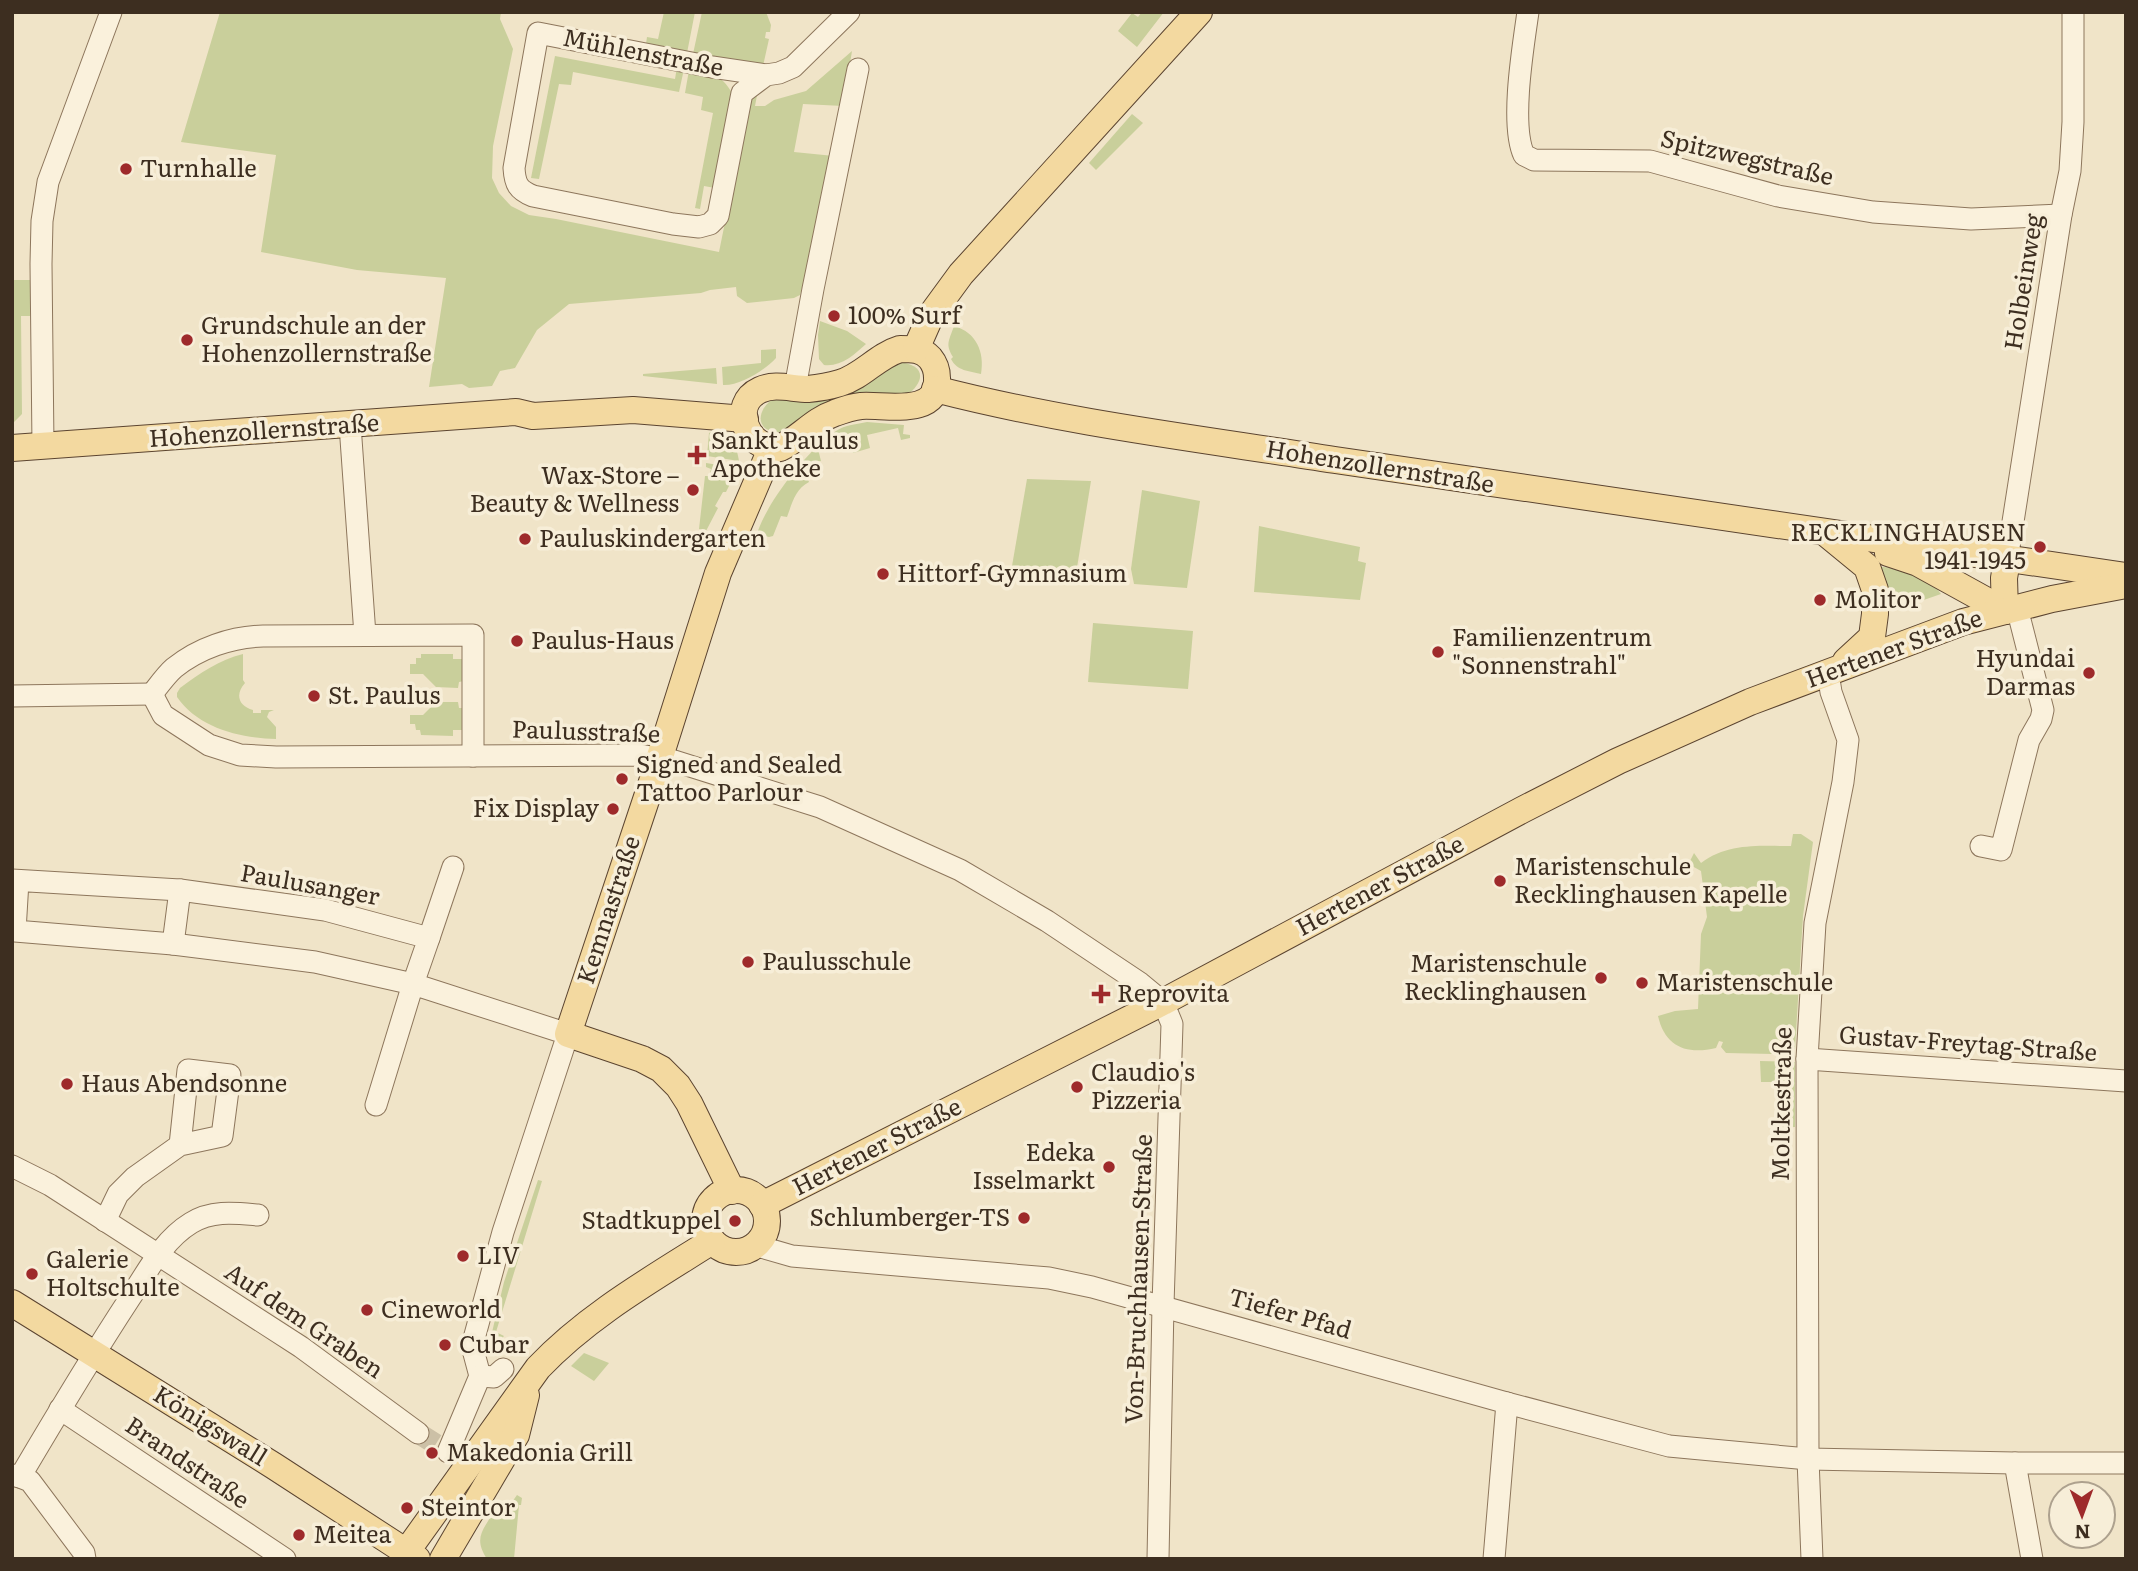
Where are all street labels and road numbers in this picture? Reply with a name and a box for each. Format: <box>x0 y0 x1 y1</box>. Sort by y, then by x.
street label: Mühlenstraße <box>560 18 727 83</box>
street label: Spitzwegstraße <box>1658 119 1837 192</box>
street label: Holbeinweg <box>1993 210 2050 352</box>
street label: Hohenzollernstraße <box>148 403 380 454</box>
street label: Hohenzollernstraße <box>1264 429 1497 500</box>
street label: Hertener Straße <box>1800 598 1986 695</box>
street label: Paulusstraße <box>511 709 661 750</box>
street label: Hertener Straße <box>1289 825 1469 943</box>
street label: Kemnastraße <box>566 830 647 988</box>
street label: Paulusanger <box>238 853 383 912</box>
street label: Gustav-Freytag-Straße <box>1838 1015 2098 1068</box>
street label: Moltkestraße <box>1761 1027 1798 1181</box>
street label: Hertener Straße <box>785 1087 967 1203</box>
street label: Von-Bruchhausen-Straße <box>1114 1133 1159 1424</box>
street label: Auf dem Graben <box>219 1253 392 1385</box>
street label: Tiefer Pfad <box>1225 1277 1357 1346</box>
street label: Königswall <box>148 1375 275 1473</box>
street label: Brandstraße <box>119 1406 258 1515</box>

